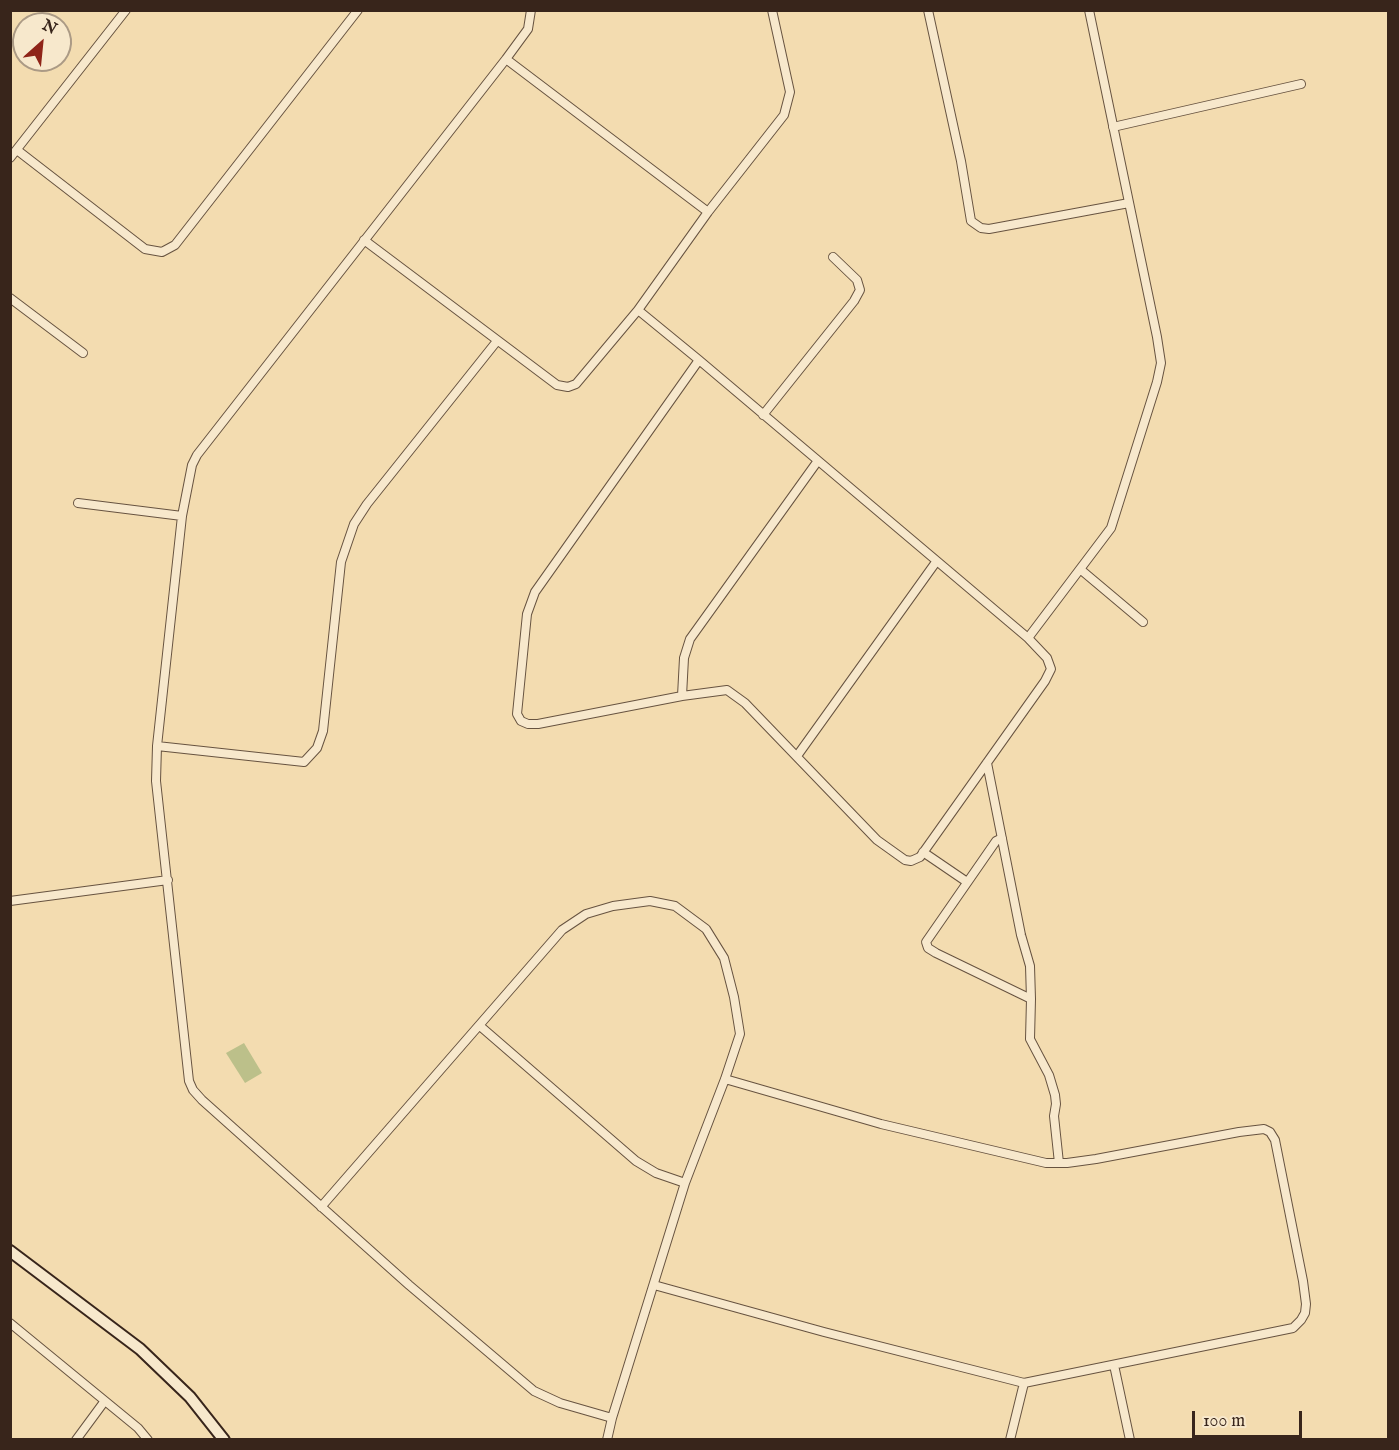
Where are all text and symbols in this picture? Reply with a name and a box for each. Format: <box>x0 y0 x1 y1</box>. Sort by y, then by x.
north arrow <box>12 12 72 72</box>
text: N <box>39 16 60 40</box>
scale bar <box>1195 1399 1304 1437</box>
text: 100 m <box>1203 1410 1245 1433</box>

